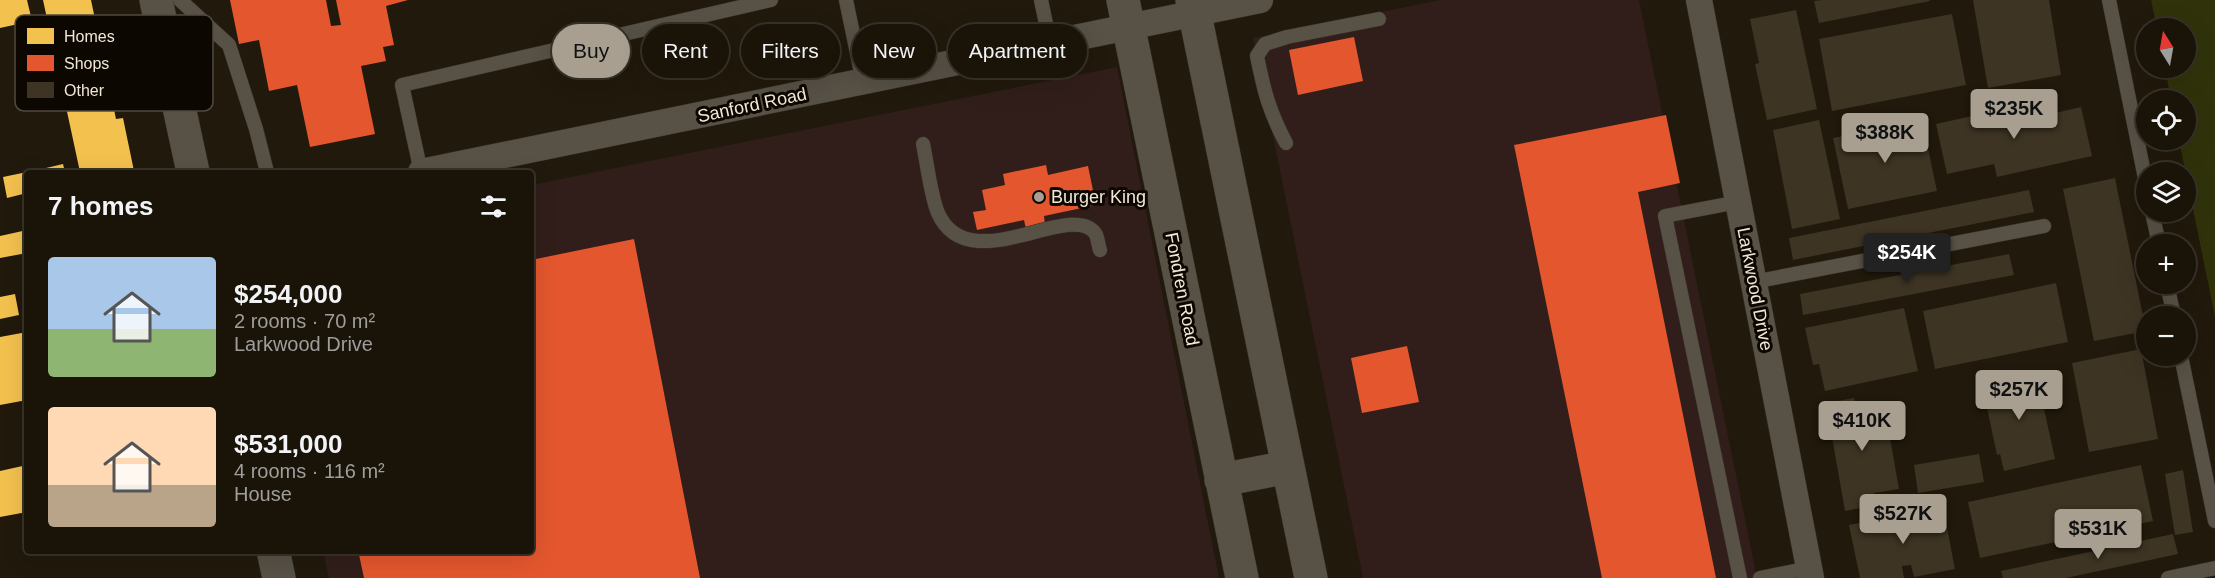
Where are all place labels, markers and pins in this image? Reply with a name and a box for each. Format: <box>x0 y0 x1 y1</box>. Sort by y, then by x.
pin: $235K <box>1972 89 2056 140</box>
pin: $388K <box>1843 113 1927 164</box>
place label: Burger King <box>1051 187 1146 207</box>
marker: Burger King <box>1032 190 1046 204</box>
pin: $254K <box>1865 233 1949 284</box>
pin: $257K <box>1977 370 2061 421</box>
pin: $410K <box>1820 401 1904 452</box>
pin: $527K <box>1861 494 1945 545</box>
pin: $531K <box>2056 509 2140 560</box>

